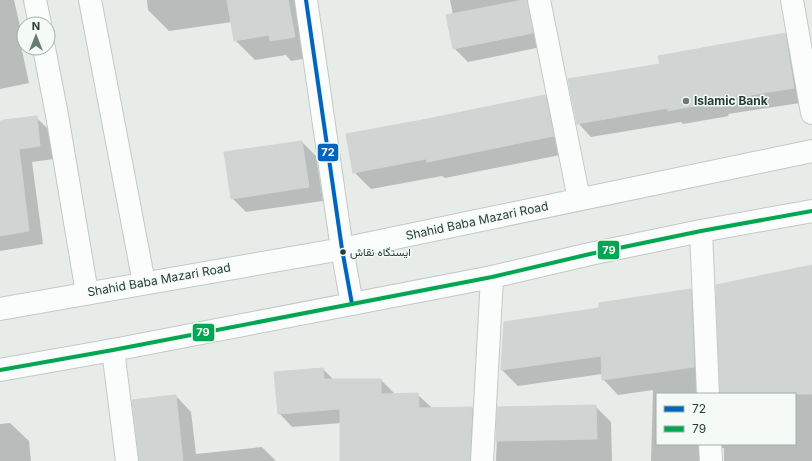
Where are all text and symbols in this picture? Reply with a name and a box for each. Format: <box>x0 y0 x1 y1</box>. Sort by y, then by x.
north arrow <box>16 16 56 56</box>
text: N <box>32 19 40 33</box>
place label: Islamic Bank <box>694 93 768 108</box>
marker: Islamic Bank <box>681 96 691 106</box>
line badge: 72 <box>317 143 339 162</box>
text: 72 <box>321 145 335 159</box>
street label: Shahid Baba Mazari Road <box>404 198 550 243</box>
line badge: 79 <box>597 240 620 260</box>
text: 79 <box>602 243 616 257</box>
place label: ایستگاه نقاش <box>350 245 411 259</box>
marker: ایستگاه نقاش <box>338 247 348 257</box>
street label: Shahid Baba Mazari Road <box>86 260 232 300</box>
line badge: 79 <box>192 323 215 342</box>
text: 79 <box>196 325 210 339</box>
legend <box>656 393 796 445</box>
text: 72 <box>692 401 706 416</box>
text: 79 <box>692 421 706 436</box>

